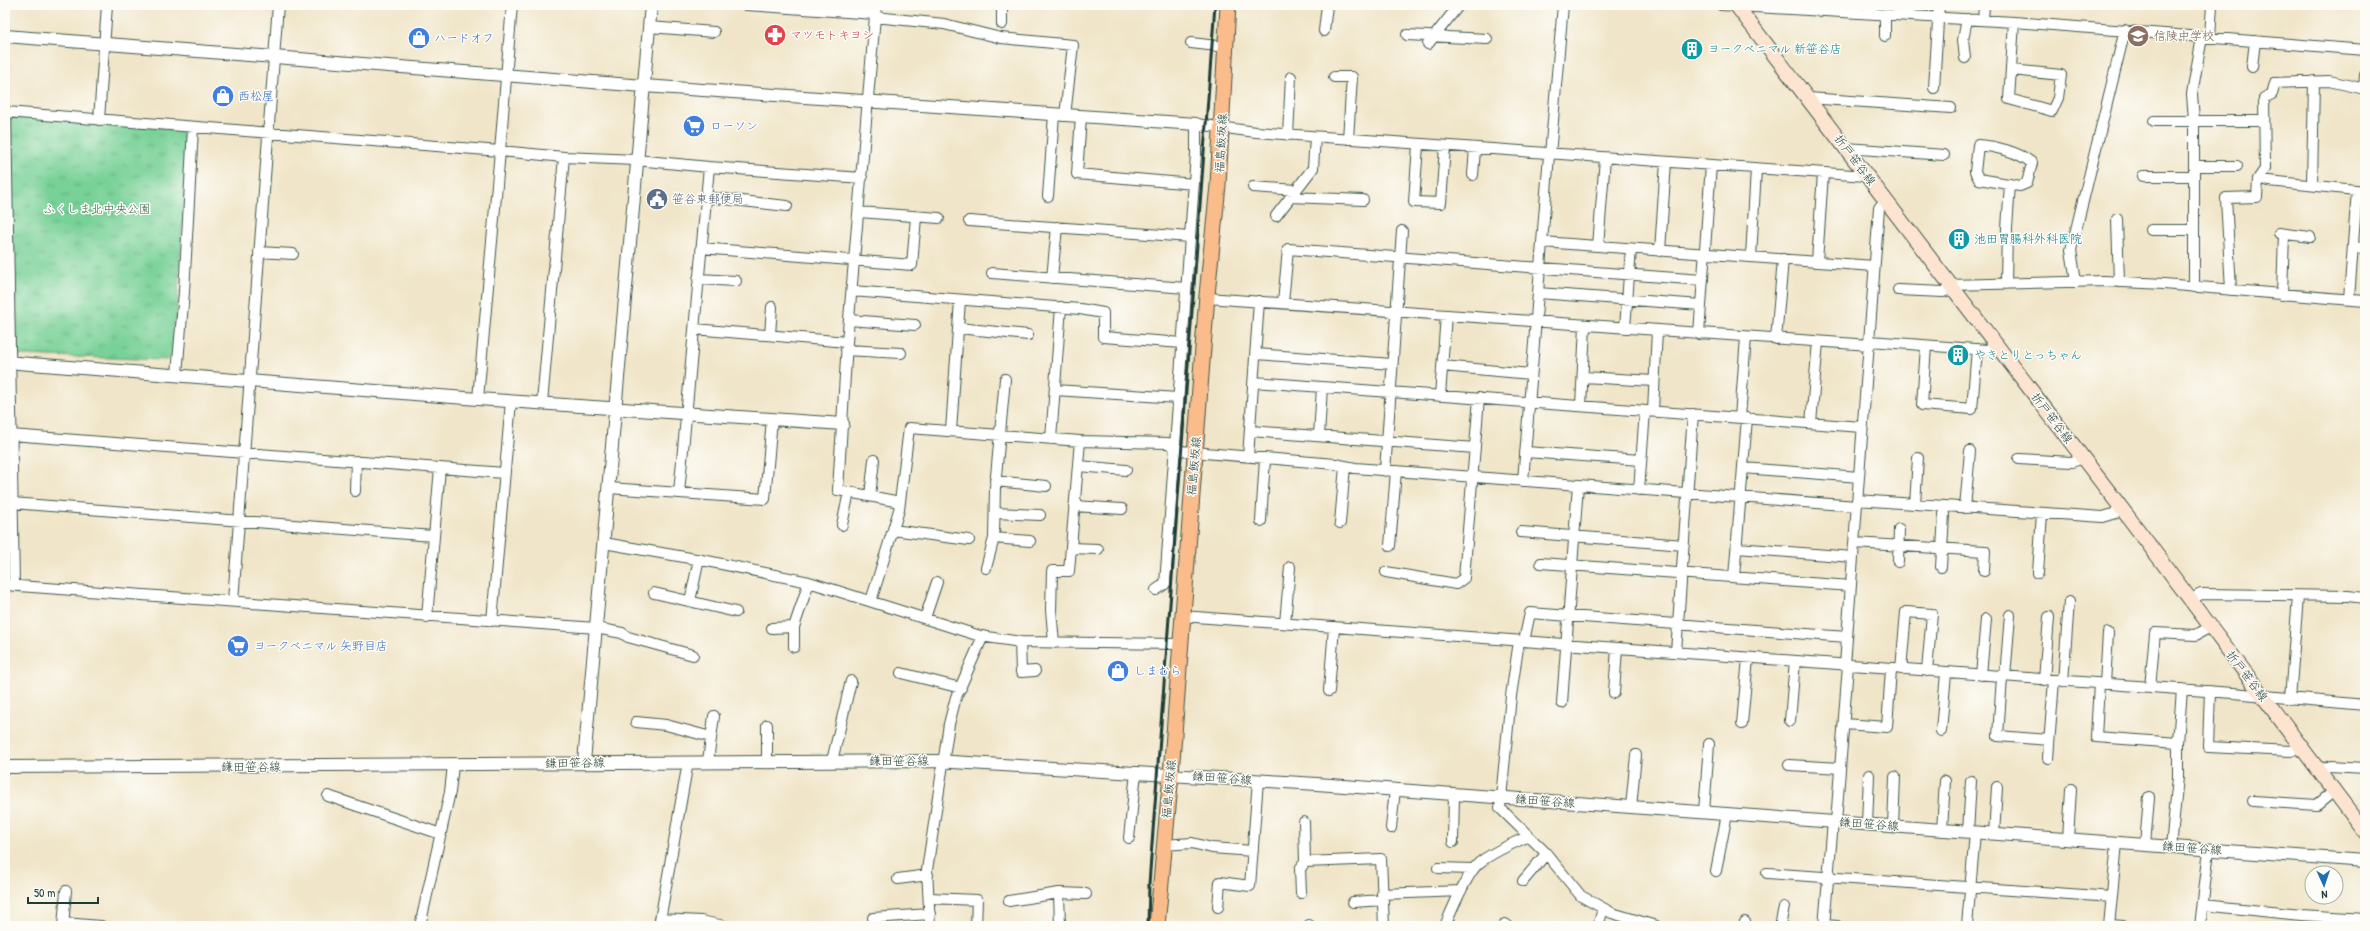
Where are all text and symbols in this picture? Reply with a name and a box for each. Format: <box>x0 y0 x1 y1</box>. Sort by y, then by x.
pharmacy icon: マツモトキヨシ <box>762 22 788 48</box>
school or university icon: 信陵中学校 <box>2125 23 2151 49</box>
shop icon: ハードオフ <box>406 25 432 51</box>
place label: マツモトキヨシ <box>790 26 874 43</box>
place label: 信陵中学校 <box>2154 27 2214 44</box>
place label: ハードオフ <box>434 29 494 46</box>
building icon: ヨークベニマル 新笹谷店 <box>1679 36 1705 62</box>
place label: ヨークベニマル 新笹谷店 <box>1708 40 1842 57</box>
shop icon: 西松屋 <box>210 83 236 109</box>
place label: 西松屋 <box>238 87 274 104</box>
supermarket icon: ローソン <box>681 113 707 139</box>
street label: 福島飯坂線 <box>1210 113 1231 173</box>
place label: ローソン <box>710 117 758 134</box>
street label: 折戸笹谷線 <box>1831 131 1880 189</box>
public building icon: 笹谷東郵便局 <box>644 186 670 212</box>
place label: 笹谷東郵便局 <box>672 190 744 207</box>
park label: ふくしま北中央公園 <box>43 200 151 217</box>
building icon: 池田胃腸科外科医院 <box>1946 226 1972 252</box>
place label: 池田胃腸科外科医院 <box>1974 230 2082 247</box>
building icon: やきとりとっちゃん <box>1945 342 1971 368</box>
place label: やきとりとっちゃん <box>1974 346 2082 363</box>
street label: 折戸笹谷線 <box>2028 389 2077 447</box>
street label: 福島飯坂線 <box>1182 435 1205 497</box>
supermarket icon: ヨークベニマル 矢野目店 <box>225 633 251 659</box>
place label: ヨークベニマル 矢野目店 <box>254 637 388 654</box>
street label: 折戸笹谷線 <box>2223 647 2272 705</box>
shop icon: しまむら <box>1105 658 1131 684</box>
place label: しまむら <box>1134 662 1182 679</box>
street label: 鎌田笹谷線 <box>869 752 929 769</box>
street label: 鎌田笹谷線 <box>545 753 605 772</box>
street label: 鎌田笹谷線 <box>221 758 281 775</box>
street label: 福島飯坂線 <box>1157 758 1180 820</box>
street label: 鎌田笹谷線 <box>1192 767 1253 788</box>
street label: 鎌田笹谷線 <box>1515 790 1576 811</box>
street label: 鎌田笹谷線 <box>1839 813 1900 834</box>
street label: 鎌田笹谷線 <box>2162 837 2223 858</box>
north arrow <box>2304 865 2344 905</box>
scale bar <box>28 879 98 905</box>
text: 50 m <box>34 884 55 901</box>
text: N <box>2321 888 2328 902</box>

